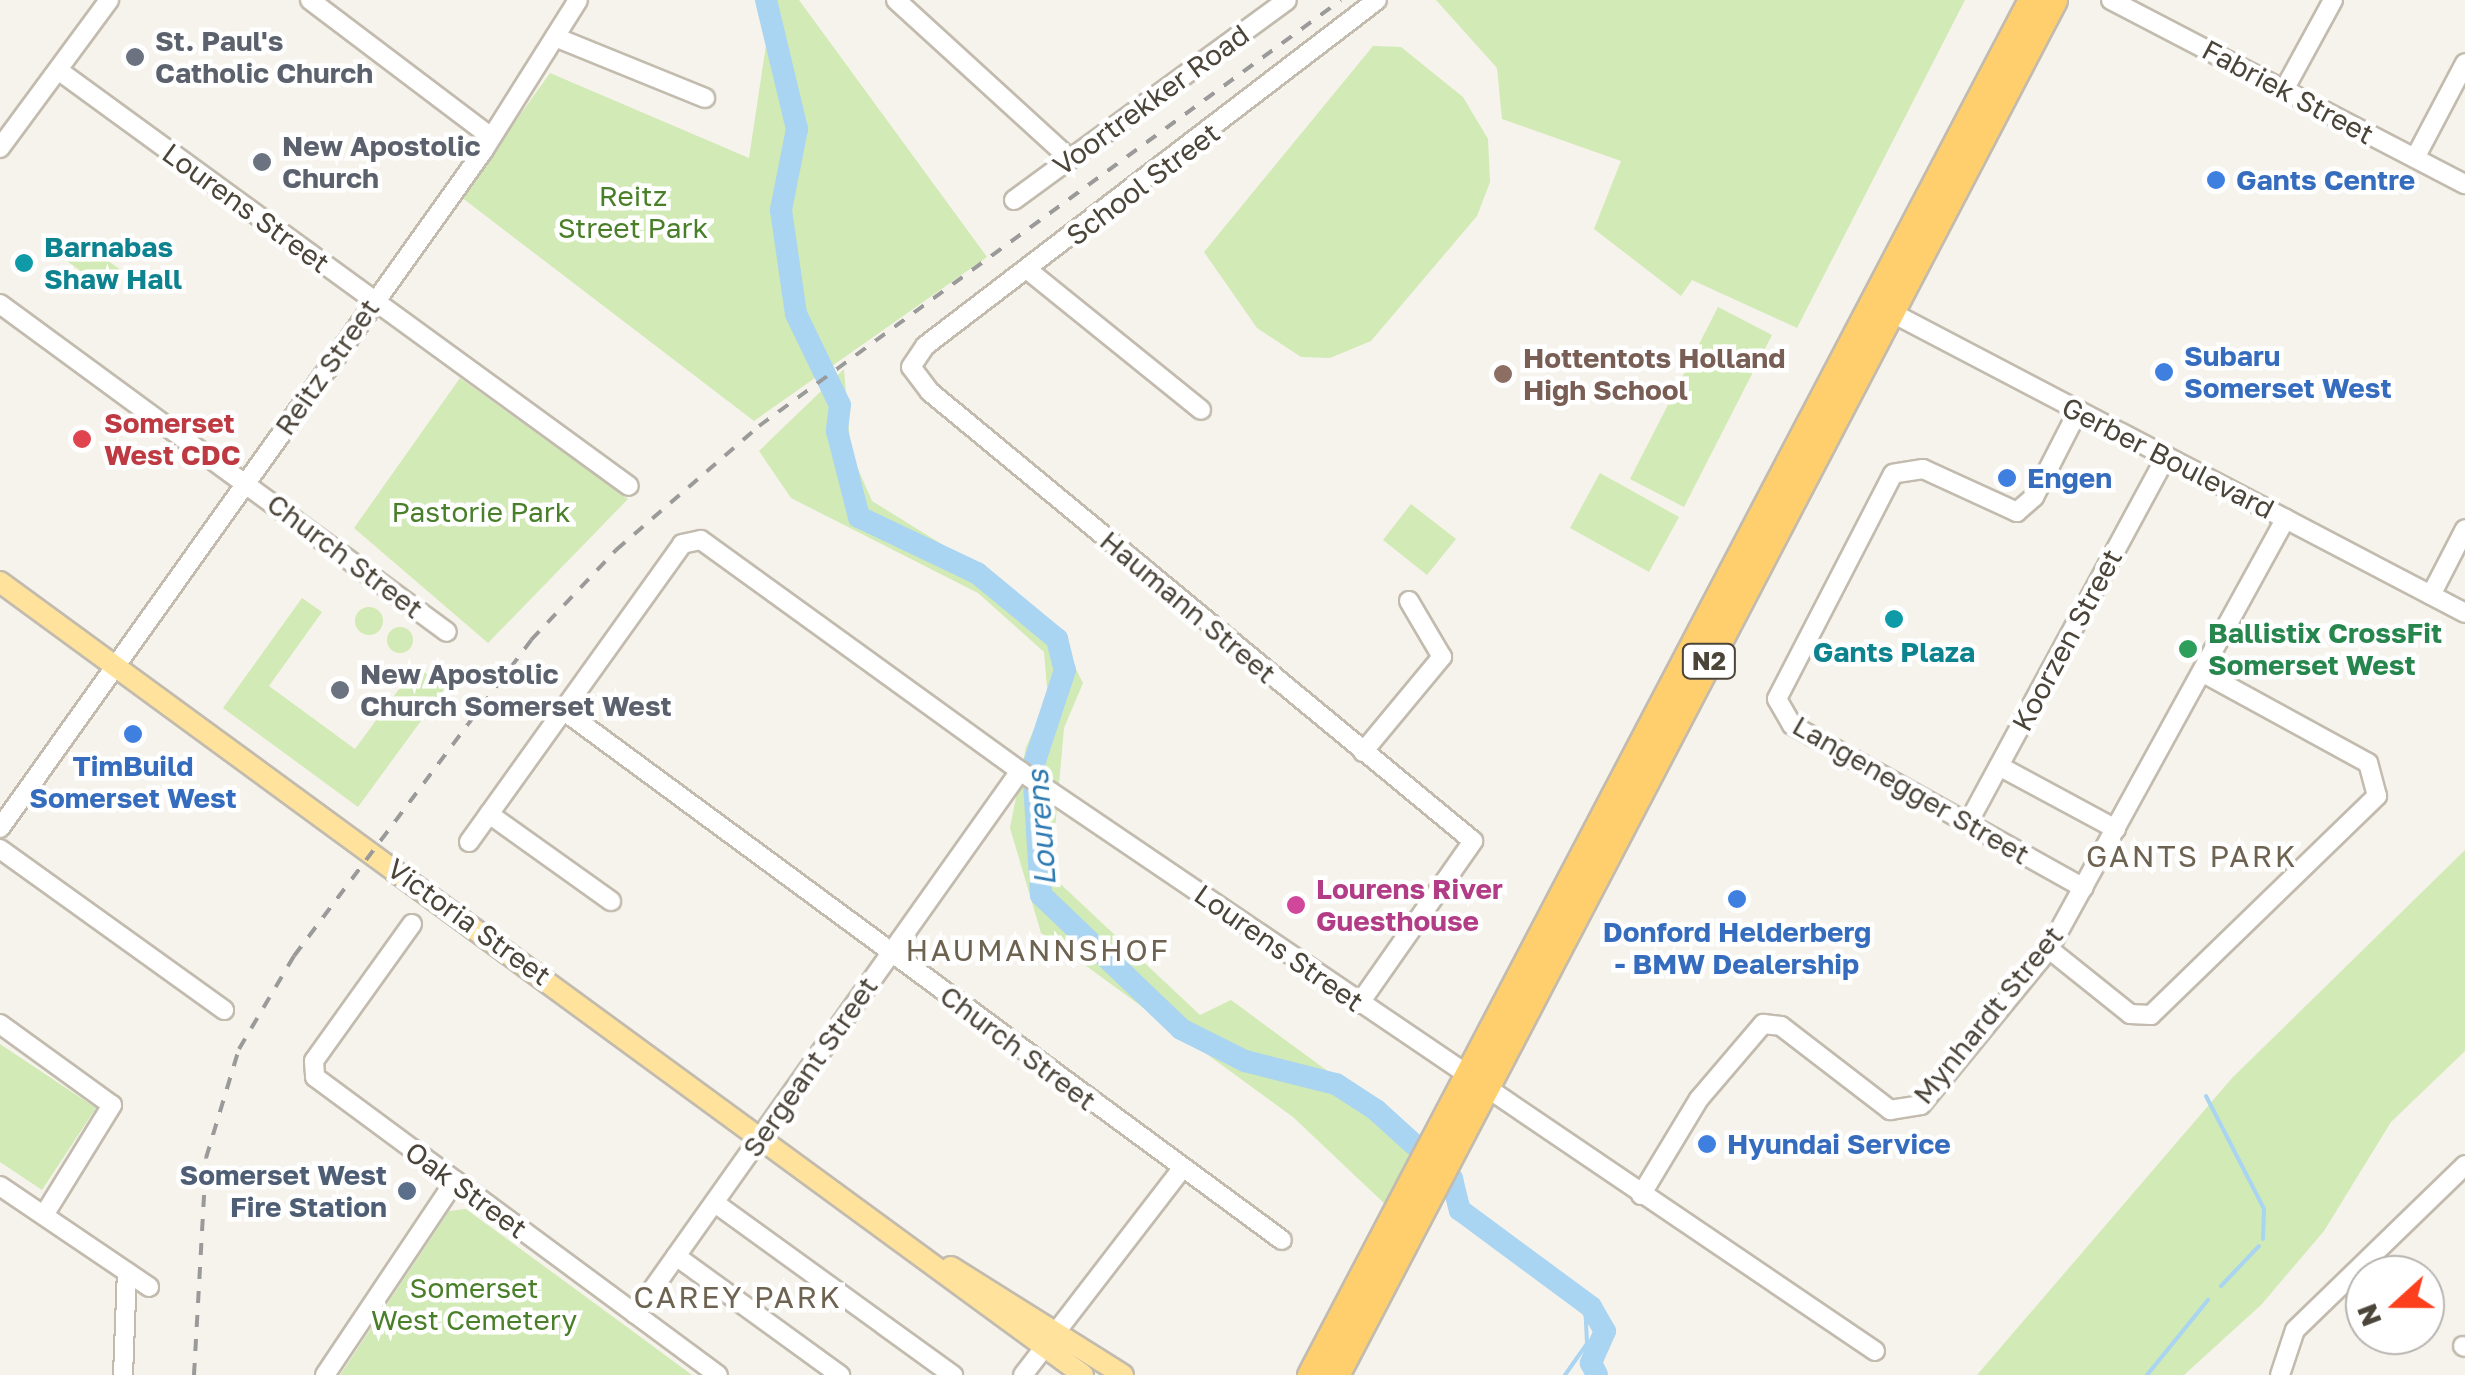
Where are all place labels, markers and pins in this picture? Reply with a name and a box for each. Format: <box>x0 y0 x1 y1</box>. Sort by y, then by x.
place label: St. Paul's Catholic Church <box>155 24 373 90</box>
marker: St. Paul's Catholic Church <box>124 46 146 68</box>
place label: New Apostolic Church <box>282 129 480 195</box>
marker: New Apostolic Church <box>251 151 273 173</box>
place label: Gants Centre <box>2236 163 2415 197</box>
marker: Gants Centre <box>2205 169 2227 191</box>
place label: Barnabas Shaw Hall <box>44 230 182 296</box>
marker: Barnabas Shaw Hall <box>13 252 35 274</box>
place label: Subaru Somerset West <box>2184 339 2392 405</box>
place label: Hottentots Holland High School <box>1523 341 1786 407</box>
marker: Subaru Somerset West <box>2153 361 2175 383</box>
marker: Hottentots Holland High School <box>1492 363 1514 385</box>
place label: Somerset West CDC <box>104 406 241 472</box>
marker: Somerset West CDC <box>69 426 95 452</box>
place label: Engen <box>2027 461 2112 495</box>
marker: Engen <box>1996 467 2018 489</box>
marker: Gants Plaza <box>1883 608 1905 630</box>
place label: Ballistix CrossFit Somerset West <box>2208 616 2442 682</box>
place label: Gants Plaza <box>1813 635 1975 669</box>
marker: Ballistix CrossFit Somerset West <box>2177 638 2199 660</box>
place label: New Apostolic Church Somerset West <box>360 657 672 723</box>
marker: New Apostolic Church Somerset West <box>329 679 351 701</box>
marker: TimBuild Somerset West <box>122 723 144 745</box>
place label: TimBuild Somerset West <box>29 749 237 815</box>
place label: Lourens River Guesthouse <box>1316 872 1503 938</box>
marker: Donford Helderberg - BMW Dealership <box>1726 888 1748 910</box>
marker: Lourens River Guesthouse <box>1285 894 1307 916</box>
place label: Donford Helderberg - BMW Dealership <box>1603 915 1871 981</box>
place label: Hyundai Service <box>1727 1127 1951 1161</box>
marker: Hyundai Service <box>1696 1133 1718 1155</box>
place label: Somerset West Fire Station <box>179 1158 387 1224</box>
marker: Somerset West Fire Station <box>396 1180 418 1202</box>

